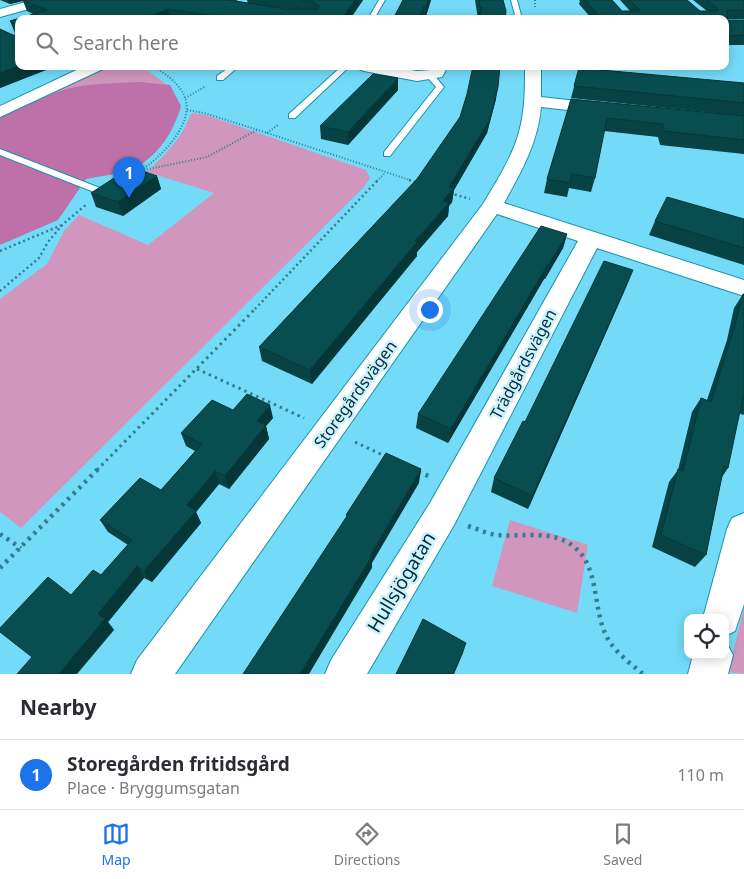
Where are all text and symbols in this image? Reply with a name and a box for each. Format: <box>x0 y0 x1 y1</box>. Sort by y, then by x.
search box <box>15 15 729 70</box>
icon: search <box>33 29 61 57</box>
text: Search here <box>73 30 179 56</box>
pin: 1 <box>113 157 145 198</box>
your location <box>417 297 443 323</box>
street label: Trädgårdsvägen <box>485 305 561 423</box>
street label: Storegårdsvägen <box>308 336 402 452</box>
street label: Hullsjögatan <box>361 527 441 637</box>
map controls <box>684 614 729 659</box>
button: locate <box>684 614 729 659</box>
text: Nearby <box>20 693 96 721</box>
text: Storegården fritidsgård <box>67 751 290 777</box>
text: 1 <box>31 764 41 786</box>
text: 110 m <box>677 764 724 786</box>
text: Place · Bryggumsgatan <box>67 777 240 799</box>
tab: Map <box>102 820 131 869</box>
tab: Directions <box>334 820 400 869</box>
tab: Saved <box>603 820 642 869</box>

